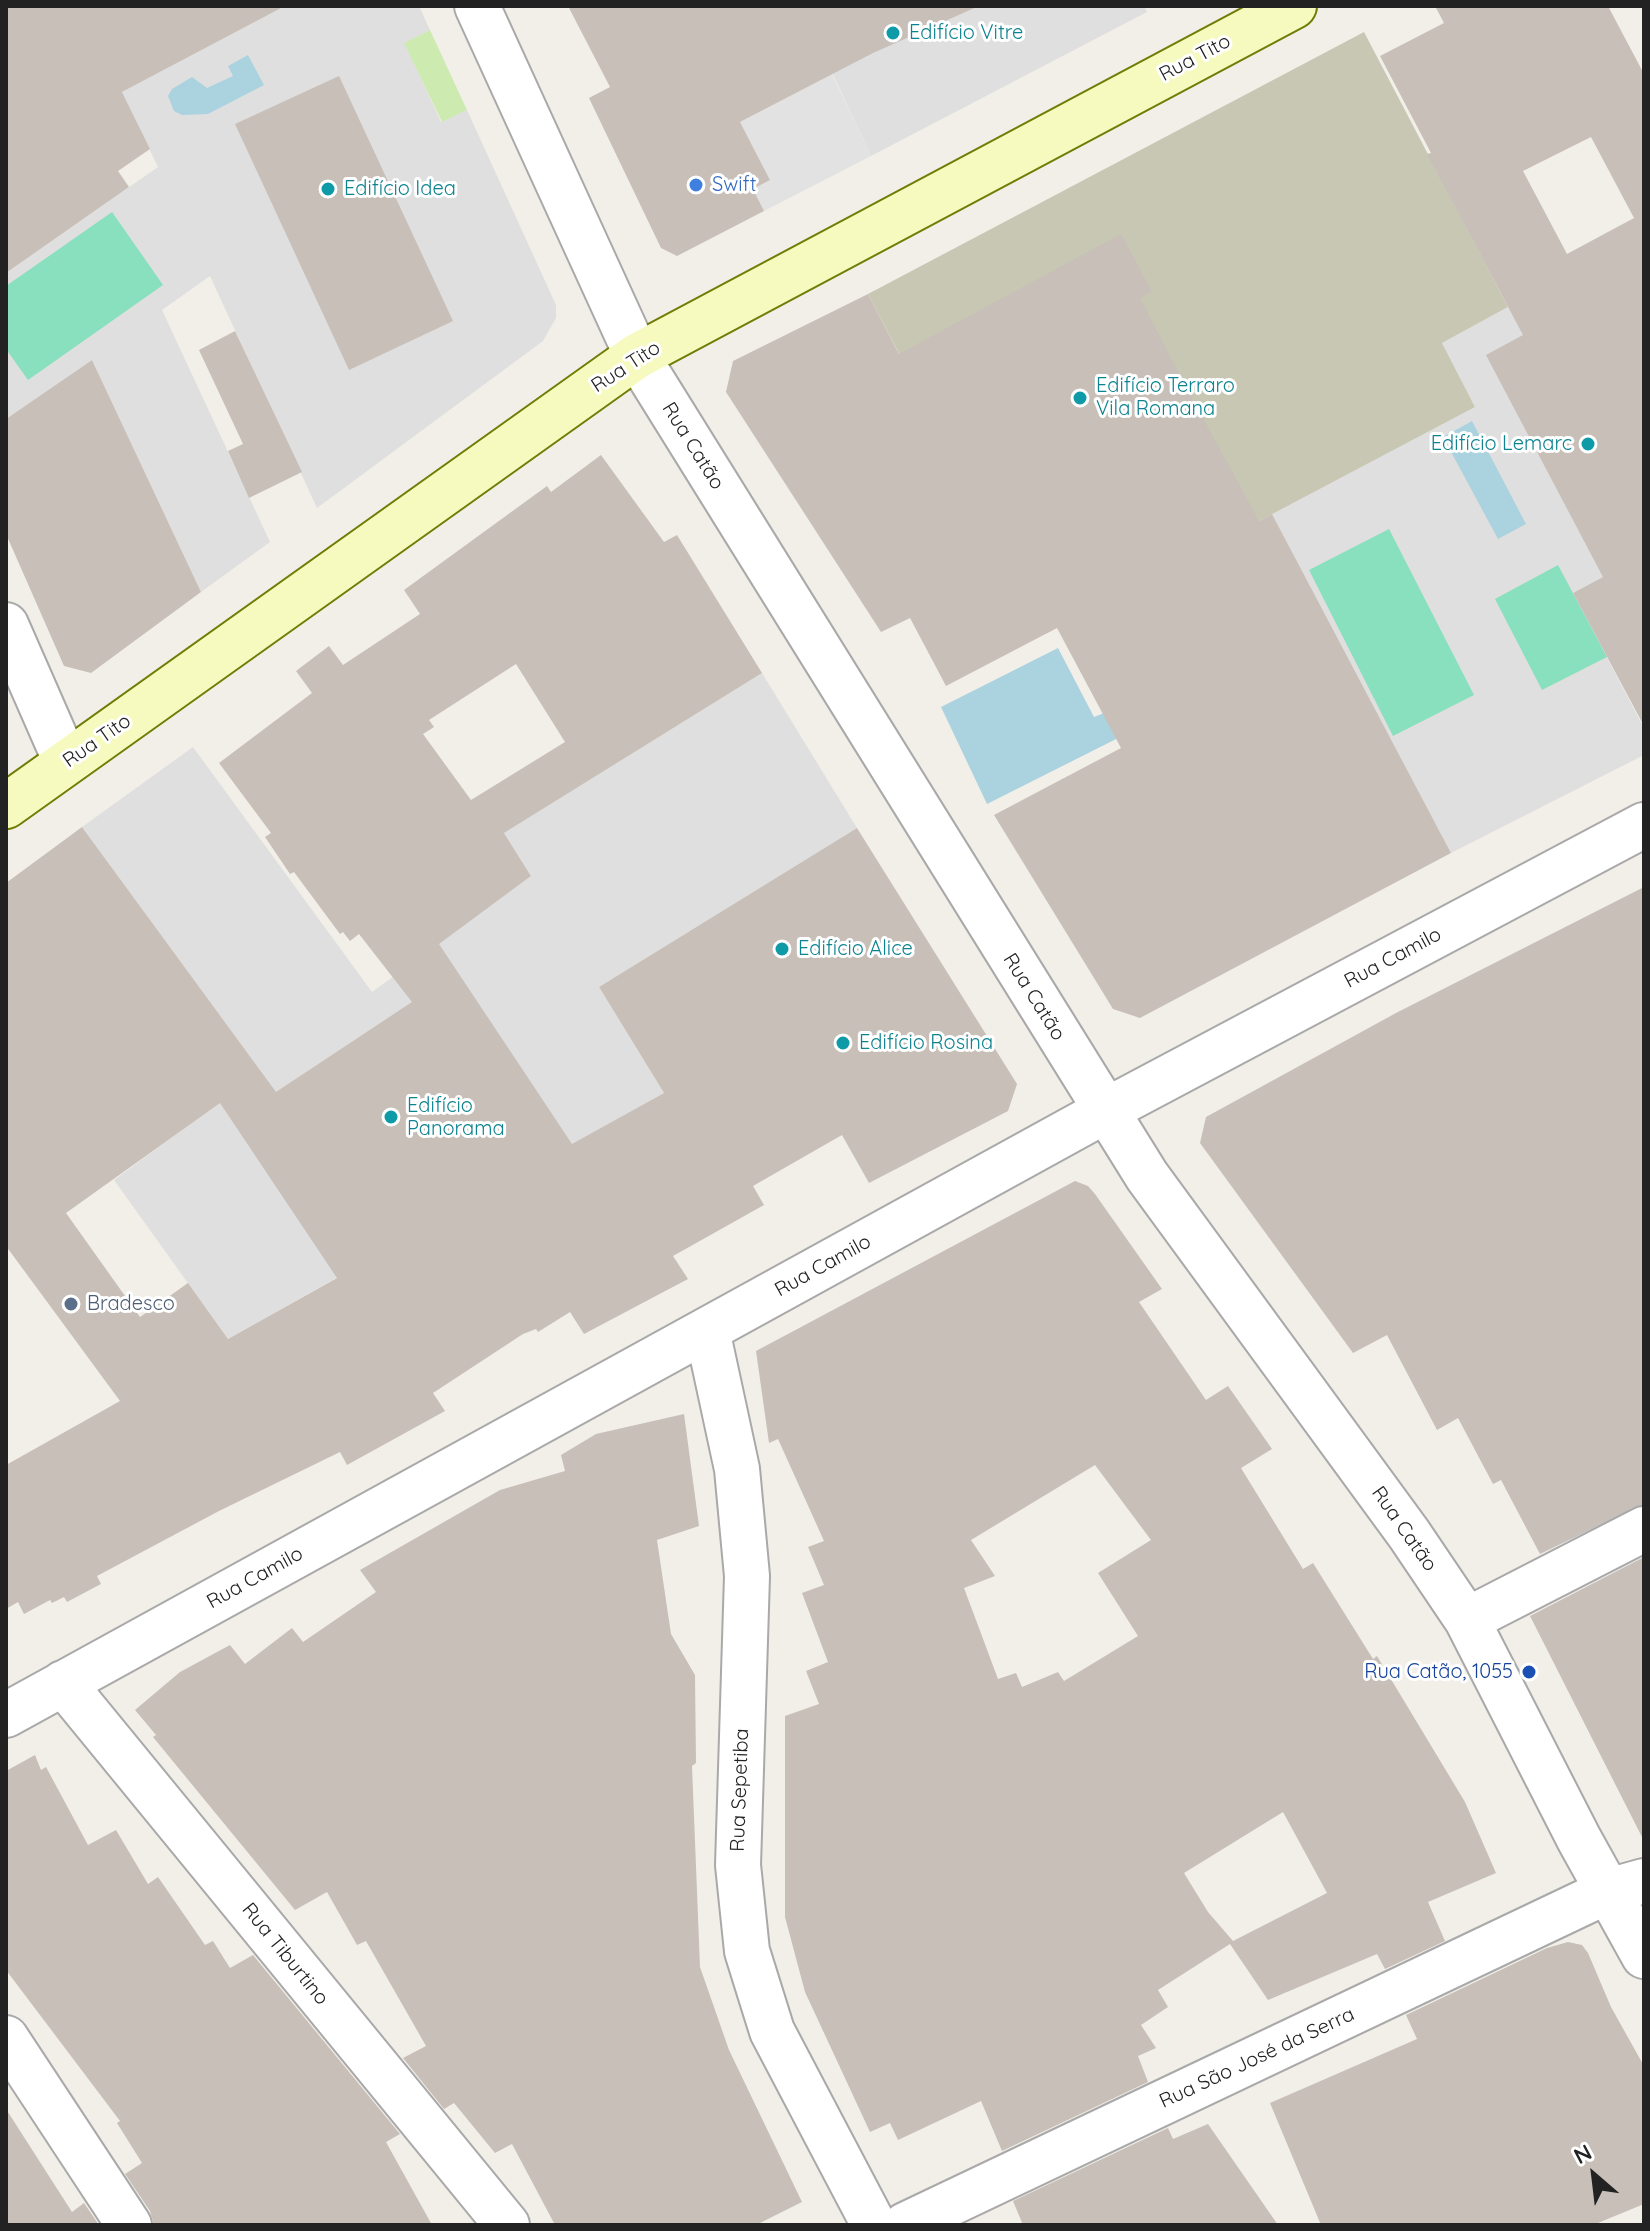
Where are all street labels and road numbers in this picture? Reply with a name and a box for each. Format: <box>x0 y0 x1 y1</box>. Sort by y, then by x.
street label: Rua Tito <box>1155 29 1235 87</box>
street label: Rua Tito <box>587 336 665 398</box>
street label: Rua Catão <box>657 398 729 494</box>
street label: Rua Tito <box>58 709 136 773</box>
street label: Rua Camilo <box>1340 922 1446 994</box>
street label: Rua Catão <box>998 949 1070 1045</box>
street label: Rua Camilo <box>771 1230 875 1302</box>
street label: Rua Catão <box>1366 1482 1442 1576</box>
street label: Rua Camilo <box>203 1542 307 1614</box>
street label: Rua Sepetiba <box>726 1728 754 1852</box>
street label: Rua Tiburtino <box>237 1898 333 2010</box>
street label: Rua São José da Serra <box>1156 2002 1358 2114</box>

